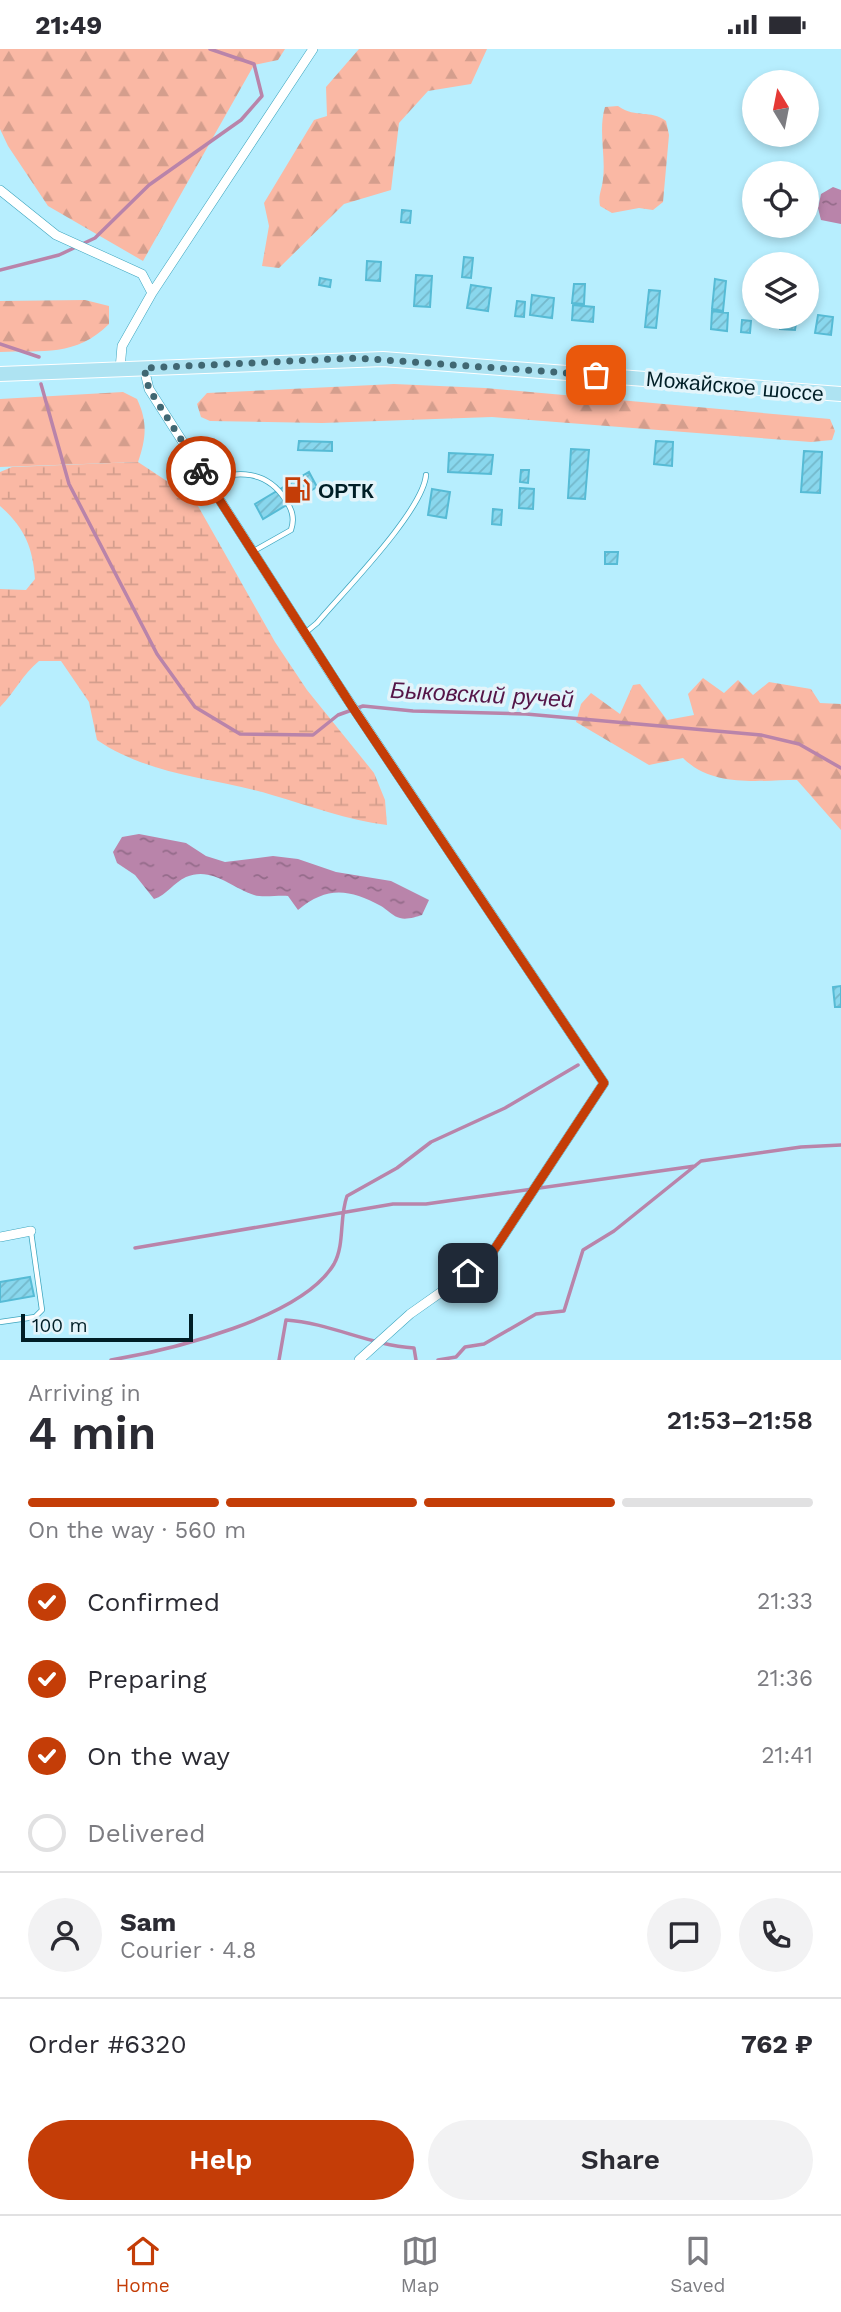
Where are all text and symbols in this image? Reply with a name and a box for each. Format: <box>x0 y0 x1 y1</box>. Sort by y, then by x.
text: 21:49 <box>35 10 102 40</box>
north arrow <box>742 70 819 147</box>
map controls <box>742 70 819 329</box>
button: locate <box>742 161 819 238</box>
button: layers <box>742 252 819 329</box>
pin <box>566 345 626 405</box>
icon: bag <box>577 356 615 394</box>
street label: Можайское шоссе <box>645 366 825 406</box>
courier <box>166 436 236 506</box>
icon: bike <box>182 452 220 490</box>
fuel station icon: ОРТК <box>282 475 312 505</box>
place label: ОРТК <box>318 478 374 503</box>
water label: Быковский ручей <box>390 677 575 713</box>
pin <box>438 1243 498 1303</box>
icon: home <box>449 1254 487 1292</box>
scale bar <box>21 1311 192 1343</box>
text: 100 m <box>32 1314 88 1337</box>
text: Arriving in <box>28 1380 141 1407</box>
text: 21:53–21:58 <box>667 1405 813 1435</box>
text: 4 min <box>28 1406 156 1460</box>
text: On the way · 560 m <box>28 1517 246 1544</box>
icon: check <box>28 1583 66 1621</box>
text: Confirmed <box>87 1587 220 1617</box>
text: 21:33 <box>757 1588 813 1615</box>
icon: check <box>28 1660 66 1698</box>
text: Preparing <box>87 1664 207 1694</box>
text: 21:36 <box>756 1665 813 1692</box>
icon: check <box>28 1737 66 1775</box>
text: On the way <box>87 1741 230 1771</box>
text: 21:41 <box>761 1742 813 1769</box>
text: Delivered <box>87 1818 206 1848</box>
button: person <box>28 1898 102 1972</box>
button: chat <box>647 1898 721 1972</box>
button: phone <box>739 1898 813 1972</box>
text: Sam <box>120 1907 176 1937</box>
text: Courier · 4.8 <box>120 1937 256 1964</box>
text: Order #6320 <box>28 2029 187 2059</box>
text: 762 ₽ <box>741 2029 813 2059</box>
button: Help <box>28 2120 414 2200</box>
button: Share <box>428 2120 813 2200</box>
tab: Home <box>115 2232 170 2297</box>
tab: Map <box>401 2232 439 2297</box>
tab: Saved <box>670 2232 726 2297</box>

